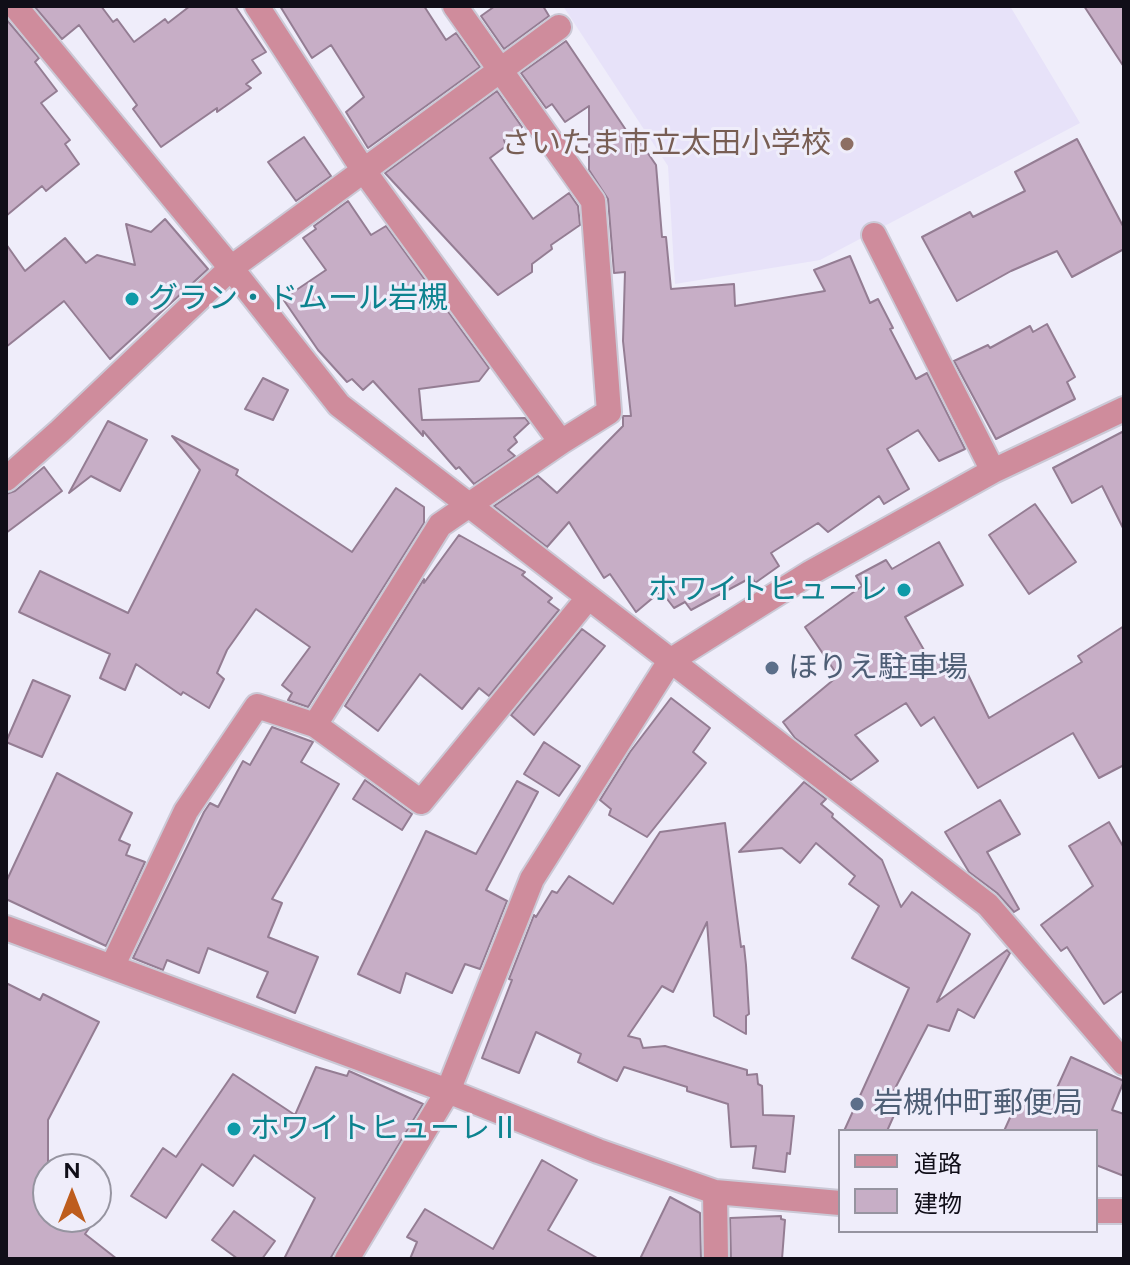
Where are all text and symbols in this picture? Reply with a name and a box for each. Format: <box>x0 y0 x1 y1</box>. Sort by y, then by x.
place label: さいたま市立太田小学校 <box>501 126 831 162</box>
marker: さいたま市立太田小学校 <box>838 135 856 153</box>
place label: グラン・ドムール岩槻 <box>148 281 448 317</box>
marker: グラン・ドムール岩槻 <box>123 290 141 308</box>
place label: ホワイトヒューレ <box>648 572 888 608</box>
marker: ホワイトヒューレ <box>895 581 913 599</box>
place label: ほりえ駐車場 <box>788 650 968 686</box>
marker: ほりえ駐車場 <box>763 659 781 677</box>
place label: 岩槻仲町郵便局 <box>873 1086 1083 1122</box>
marker: 岩槻仲町郵便局 <box>848 1095 866 1113</box>
place label: ホワイトヒューレⅡ <box>250 1111 520 1147</box>
marker: ホワイトヒューレⅡ <box>225 1120 243 1138</box>
legend <box>838 1129 1098 1233</box>
text: 道路 <box>914 1149 962 1178</box>
north arrow <box>32 1153 112 1233</box>
text: N <box>63 1157 81 1184</box>
text: 建物 <box>914 1189 962 1218</box>

